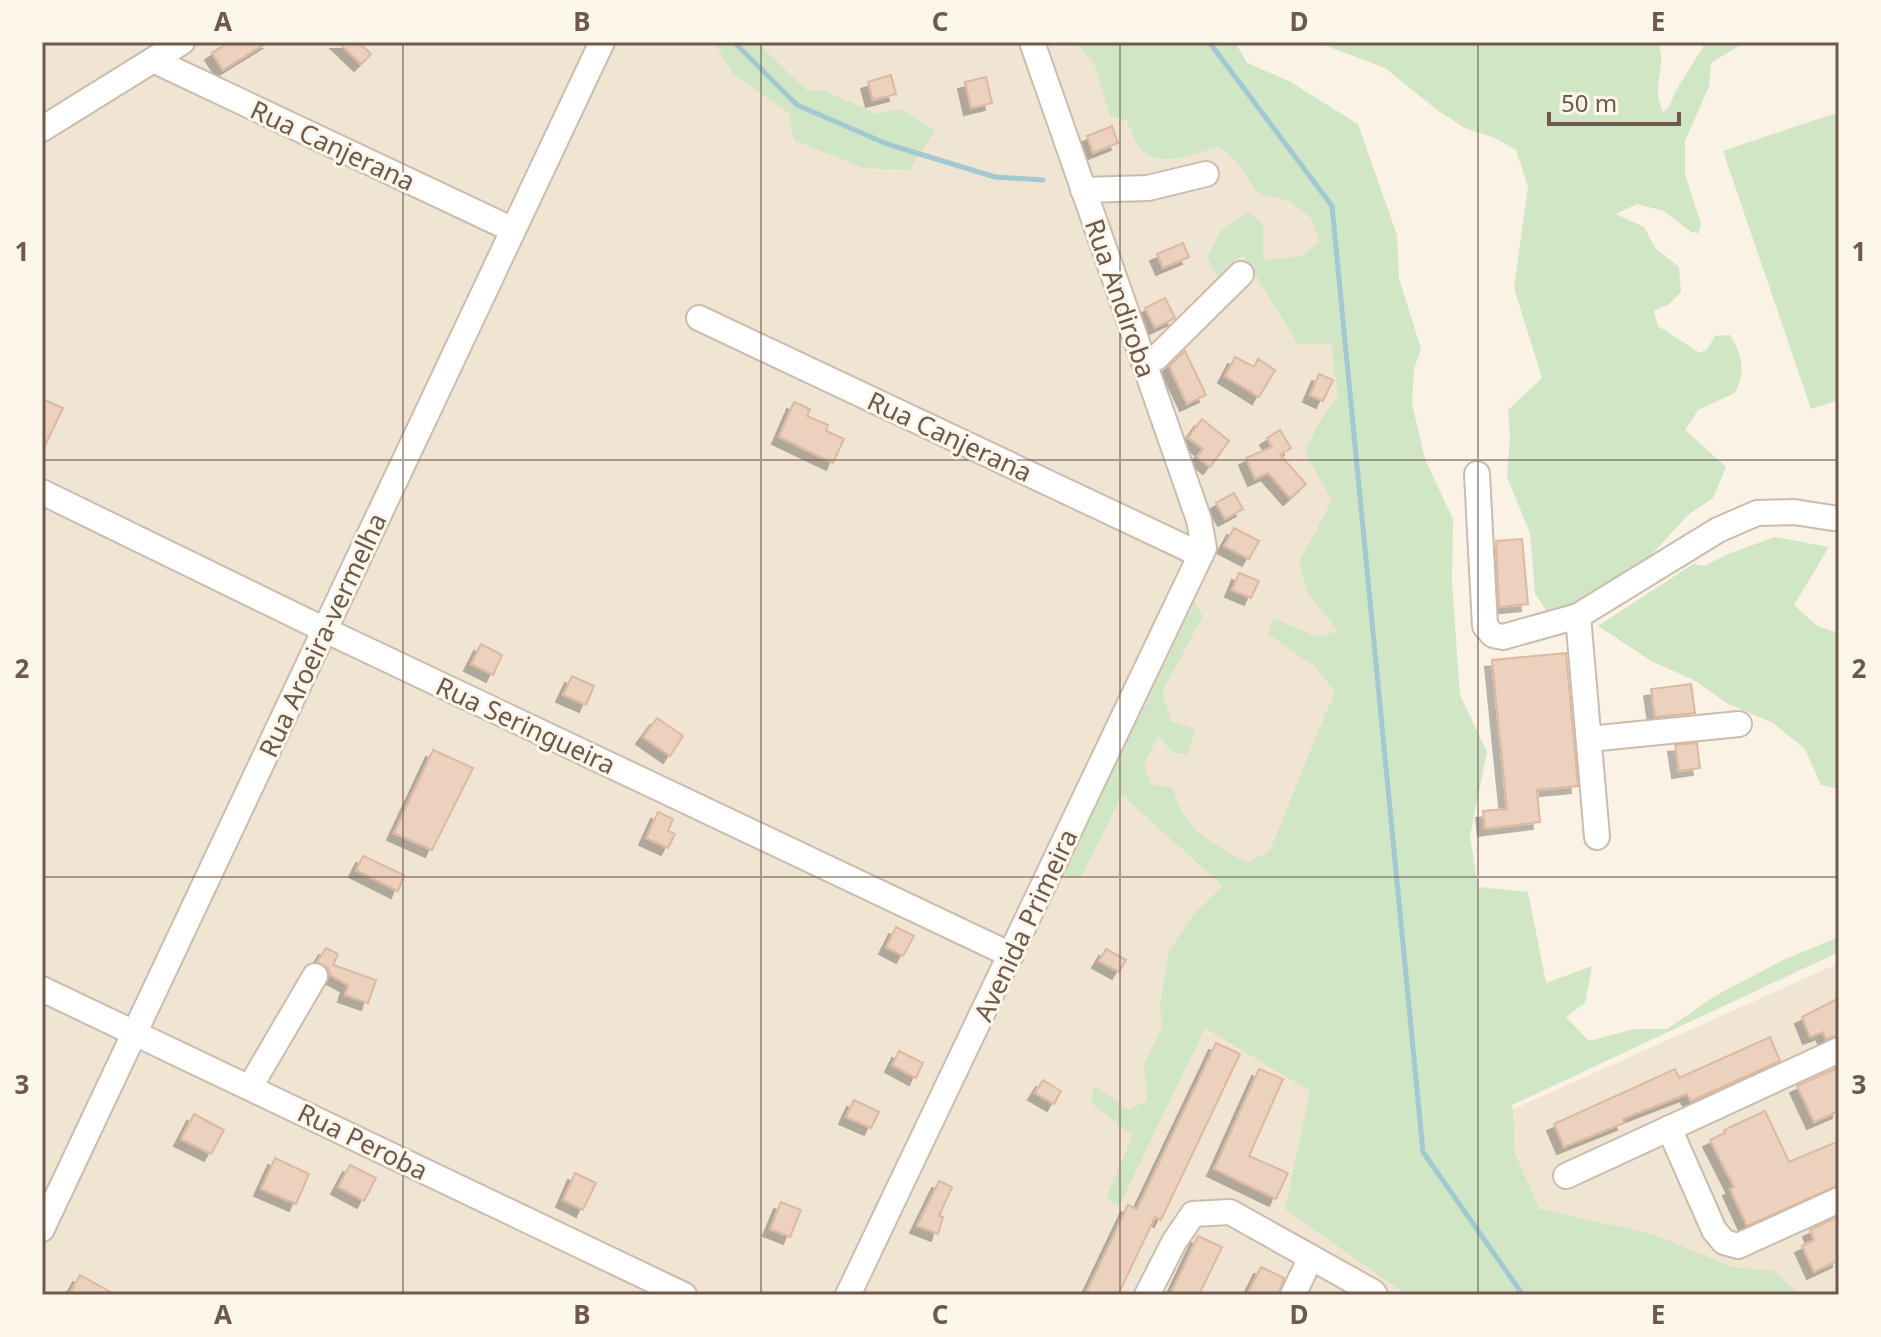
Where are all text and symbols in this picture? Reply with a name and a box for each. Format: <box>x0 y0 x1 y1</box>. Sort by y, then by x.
text: A <box>214 3 232 39</box>
text: B <box>573 3 591 39</box>
text: C <box>932 3 948 39</box>
text: D <box>1289 3 1309 39</box>
text: E <box>1651 3 1665 39</box>
scale bar <box>1549 76 1679 126</box>
text: 50 m <box>1561 86 1617 119</box>
street label: Rua Canjerana <box>245 91 421 199</box>
street label: Rua Andiroba <box>1077 214 1165 382</box>
text: 1 <box>15 233 29 269</box>
text: 1 <box>1852 233 1866 269</box>
street label: Rua Canjerana <box>862 382 1038 490</box>
street label: Rua Aroeira-vermelha <box>250 507 394 763</box>
text: 2 <box>15 650 30 686</box>
text: 2 <box>1852 650 1867 686</box>
street label: Rua Seringueira <box>430 668 622 782</box>
street label: Avenida Primeira <box>965 823 1085 1027</box>
text: 3 <box>15 1066 29 1102</box>
text: 3 <box>1852 1066 1866 1102</box>
street label: Rua Peroba <box>292 1094 434 1188</box>
text: A <box>214 1296 232 1332</box>
text: B <box>573 1296 591 1332</box>
text: C <box>932 1296 948 1332</box>
text: D <box>1289 1296 1309 1332</box>
text: E <box>1651 1296 1665 1332</box>

